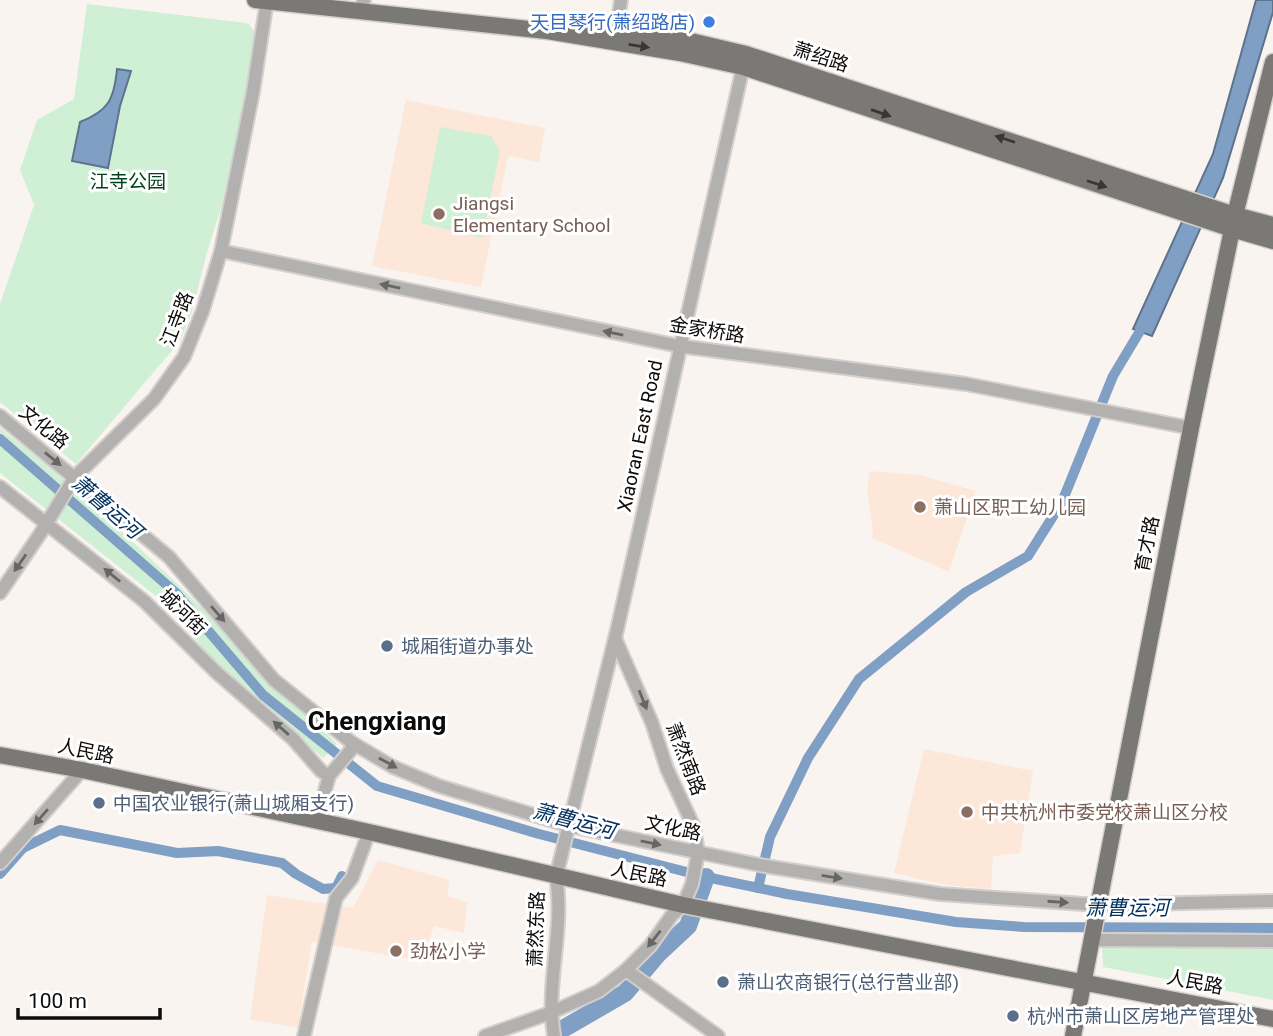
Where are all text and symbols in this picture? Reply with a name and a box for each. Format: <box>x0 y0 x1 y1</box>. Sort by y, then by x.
place label: 天目琴行(萧绍路店) <box>530 11 695 34</box>
marker: 天目琴行(萧绍路店) <box>701 14 717 30</box>
street label: 萧绍路 <box>790 37 852 77</box>
one-way arrow <box>628 41 650 52</box>
one-way arrow <box>871 108 892 119</box>
one-way arrow <box>994 133 1015 144</box>
park label: 江寺公园 <box>90 170 166 193</box>
one-way arrow <box>1087 180 1108 190</box>
place label: Jiangsi Elementary School <box>453 192 611 237</box>
marker: Jiangsi Elementary School <box>431 206 447 222</box>
one-way arrow <box>379 281 401 292</box>
street label: 江寺路 <box>156 288 198 350</box>
street label: 金家桥路 <box>668 313 746 347</box>
one-way arrow <box>602 327 624 338</box>
street label: Xiaoran East Road <box>613 358 667 514</box>
street label: 文化路 <box>15 400 73 454</box>
one-way arrow <box>43 451 61 466</box>
water label: 萧曹运河 <box>67 470 150 546</box>
place label: 萧山区职工幼儿园 <box>934 496 1086 519</box>
marker: 萧山区职工幼儿园 <box>912 499 928 515</box>
street label: 育才路 <box>1130 514 1164 574</box>
one-way arrow <box>13 554 27 572</box>
one-way arrow <box>104 568 122 583</box>
street label: 城河街 <box>155 584 211 640</box>
one-way arrow <box>210 606 225 623</box>
place label: 城厢街道办事处 <box>401 635 534 658</box>
marker: 城厢街道办事处 <box>379 638 395 654</box>
one-way arrow <box>637 690 648 711</box>
district label: Chengxiang <box>308 706 446 736</box>
street label: 萧然南路 <box>662 719 710 799</box>
one-way arrow <box>272 721 289 736</box>
street label: 人民路 <box>56 734 116 768</box>
one-way arrow <box>378 757 398 769</box>
place label: 中国农业银行(萧山城厢支行) <box>113 792 354 815</box>
marker: 中国农业银行(萧山城厢支行) <box>91 795 107 811</box>
water label: 萧曹运河 <box>530 799 622 844</box>
place label: 中共杭州市委党校萧山区分校 <box>981 801 1228 824</box>
marker: 中共杭州市委党校萧山区分校 <box>959 804 975 820</box>
one-way arrow <box>33 808 49 826</box>
street label: 文化路 <box>643 811 703 845</box>
one-way arrow <box>640 838 662 849</box>
street label: 人民路 <box>609 857 669 891</box>
one-way arrow <box>821 872 843 883</box>
street label: 萧然东路 <box>523 891 549 967</box>
water label: 萧曹运河 <box>1085 896 1173 920</box>
one-way arrow <box>1047 897 1069 908</box>
one-way arrow <box>647 930 661 948</box>
place label: 劲松小学 <box>410 940 486 963</box>
marker: 劲松小学 <box>388 943 404 959</box>
street label: 人民路 <box>1165 965 1225 999</box>
place label: 萧山农商银行(总行营业部) <box>737 971 959 994</box>
marker: 萧山农商银行(总行营业部) <box>715 974 731 990</box>
scale bar <box>18 976 159 1020</box>
text: 100 m <box>28 989 87 1013</box>
place label: 杭州市萧山区房地产管理处 <box>1027 1005 1255 1028</box>
marker: 杭州市萧山区房地产管理处 <box>1005 1008 1021 1024</box>

